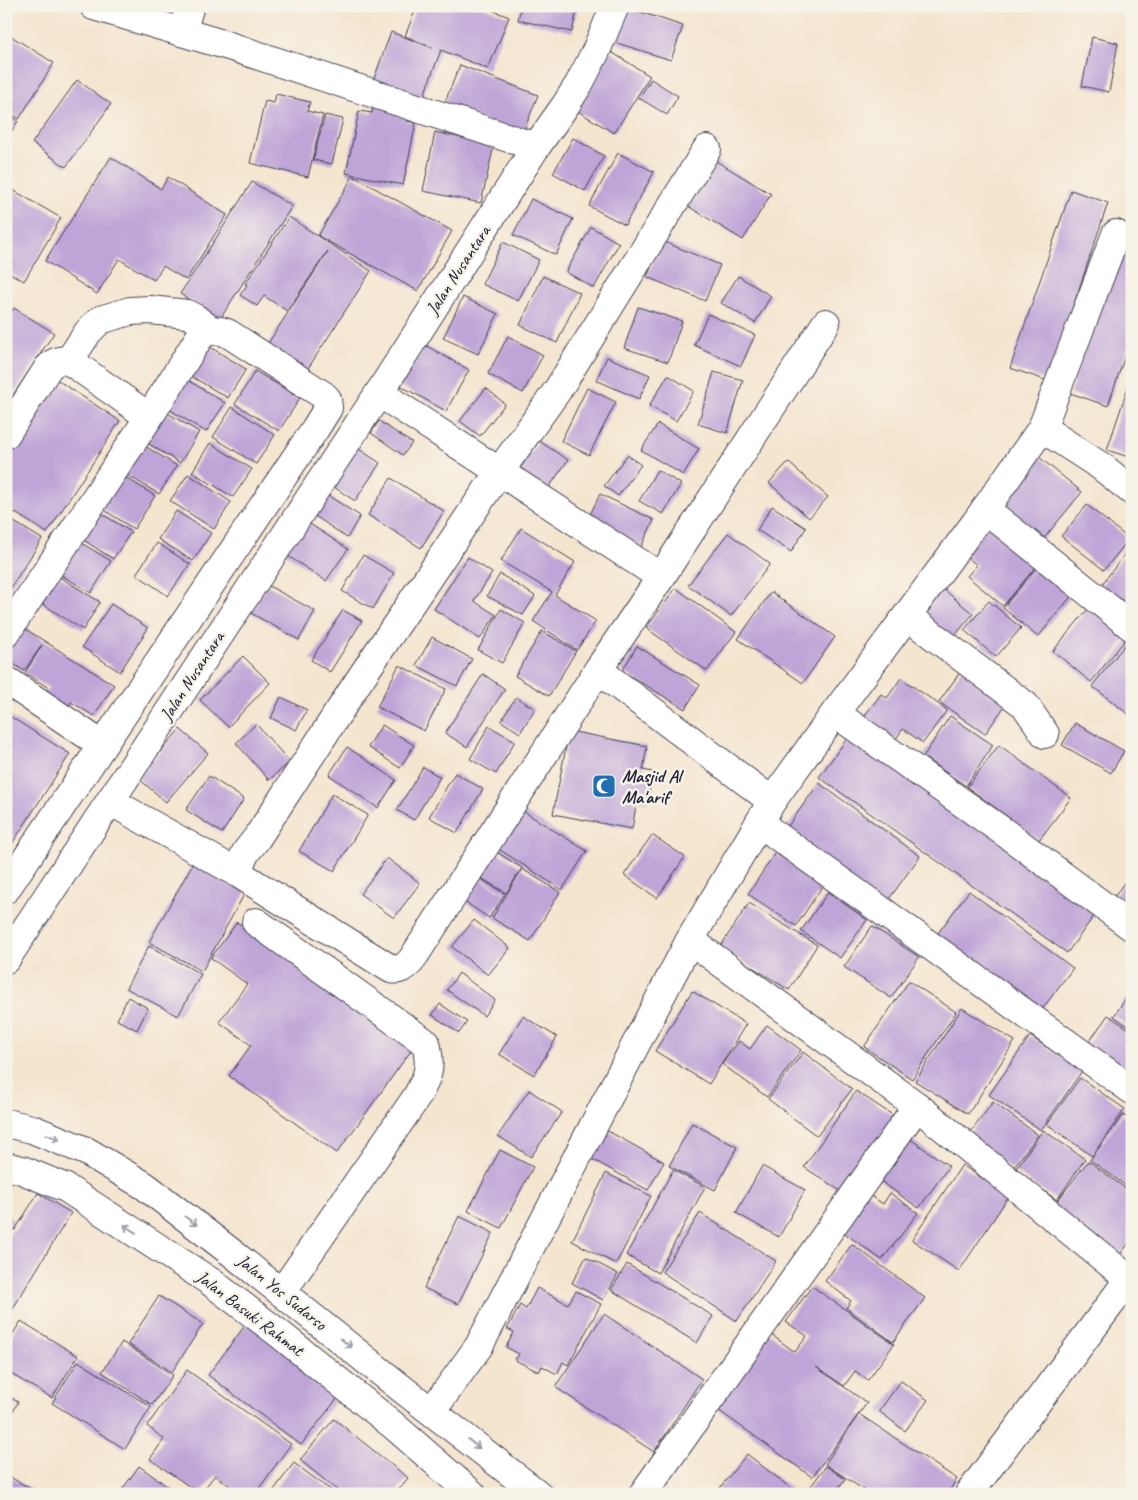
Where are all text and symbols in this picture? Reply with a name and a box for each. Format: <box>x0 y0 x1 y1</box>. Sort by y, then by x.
street label: Jalan Nusantara <box>420 220 496 320</box>
street label: Jalan Nusantara <box>154 626 230 726</box>
place label: Masjid Al Ma'arif <box>622 765 685 808</box>
mosque icon: Masjid Al Ma'arif <box>591 773 617 799</box>
one-way arrow <box>45 1133 60 1143</box>
one-way arrow <box>184 1216 198 1226</box>
one-way arrow <box>123 1224 137 1234</box>
street label: Jalan Yos Sudarso <box>232 1249 333 1336</box>
street label: Jalan Basuki Rahmat <box>191 1265 310 1362</box>
one-way arrow <box>339 1338 352 1349</box>
one-way arrow <box>467 1439 481 1449</box>

